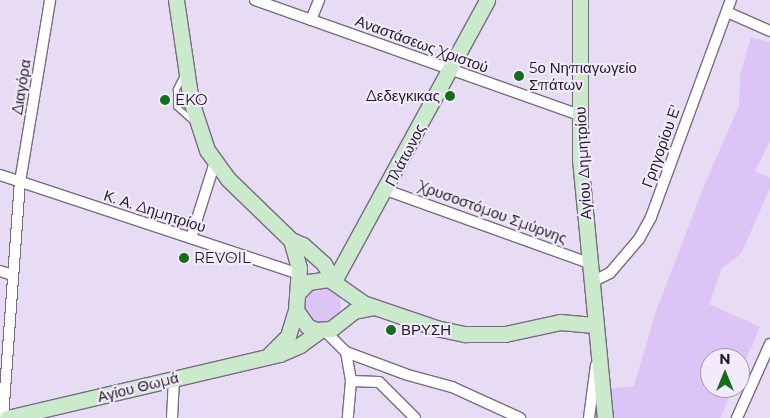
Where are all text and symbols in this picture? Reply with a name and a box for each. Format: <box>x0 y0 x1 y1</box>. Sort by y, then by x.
street label: Αναστάσεως Χριστού <box>353 12 491 76</box>
street label: Διαγόρα <box>8 58 34 116</box>
place label: 5ο Νηπιαγωγείο Σπάτων <box>529 58 637 93</box>
marker: 5ο Νηπιαγωγείο Σπάτων <box>513 70 525 82</box>
place label: Δεδεγκικας <box>366 87 440 105</box>
marker: Δεδεγκικας <box>444 90 456 102</box>
place label: EKO <box>175 91 208 109</box>
marker: EKO <box>159 94 171 106</box>
street label: Γρηγορίου Ε' <box>638 102 684 190</box>
street label: Αγίου Δημητρίου <box>571 106 595 220</box>
street label: Πλάτωνος <box>381 121 429 189</box>
street label: Χρυσοστόμου Σμύρνης <box>417 177 569 247</box>
street label: Κ. Α. Δημητρίου <box>102 186 208 236</box>
place label: REVOIL <box>194 249 251 267</box>
marker: REVOIL <box>178 252 190 264</box>
place label: ΒΡΥΣΗ <box>401 321 451 339</box>
marker: ΒΡΥΣΗ <box>385 324 397 336</box>
north arrow <box>700 348 750 398</box>
text: N <box>719 350 731 368</box>
street label: Αγίου Θωμά <box>95 368 181 406</box>

